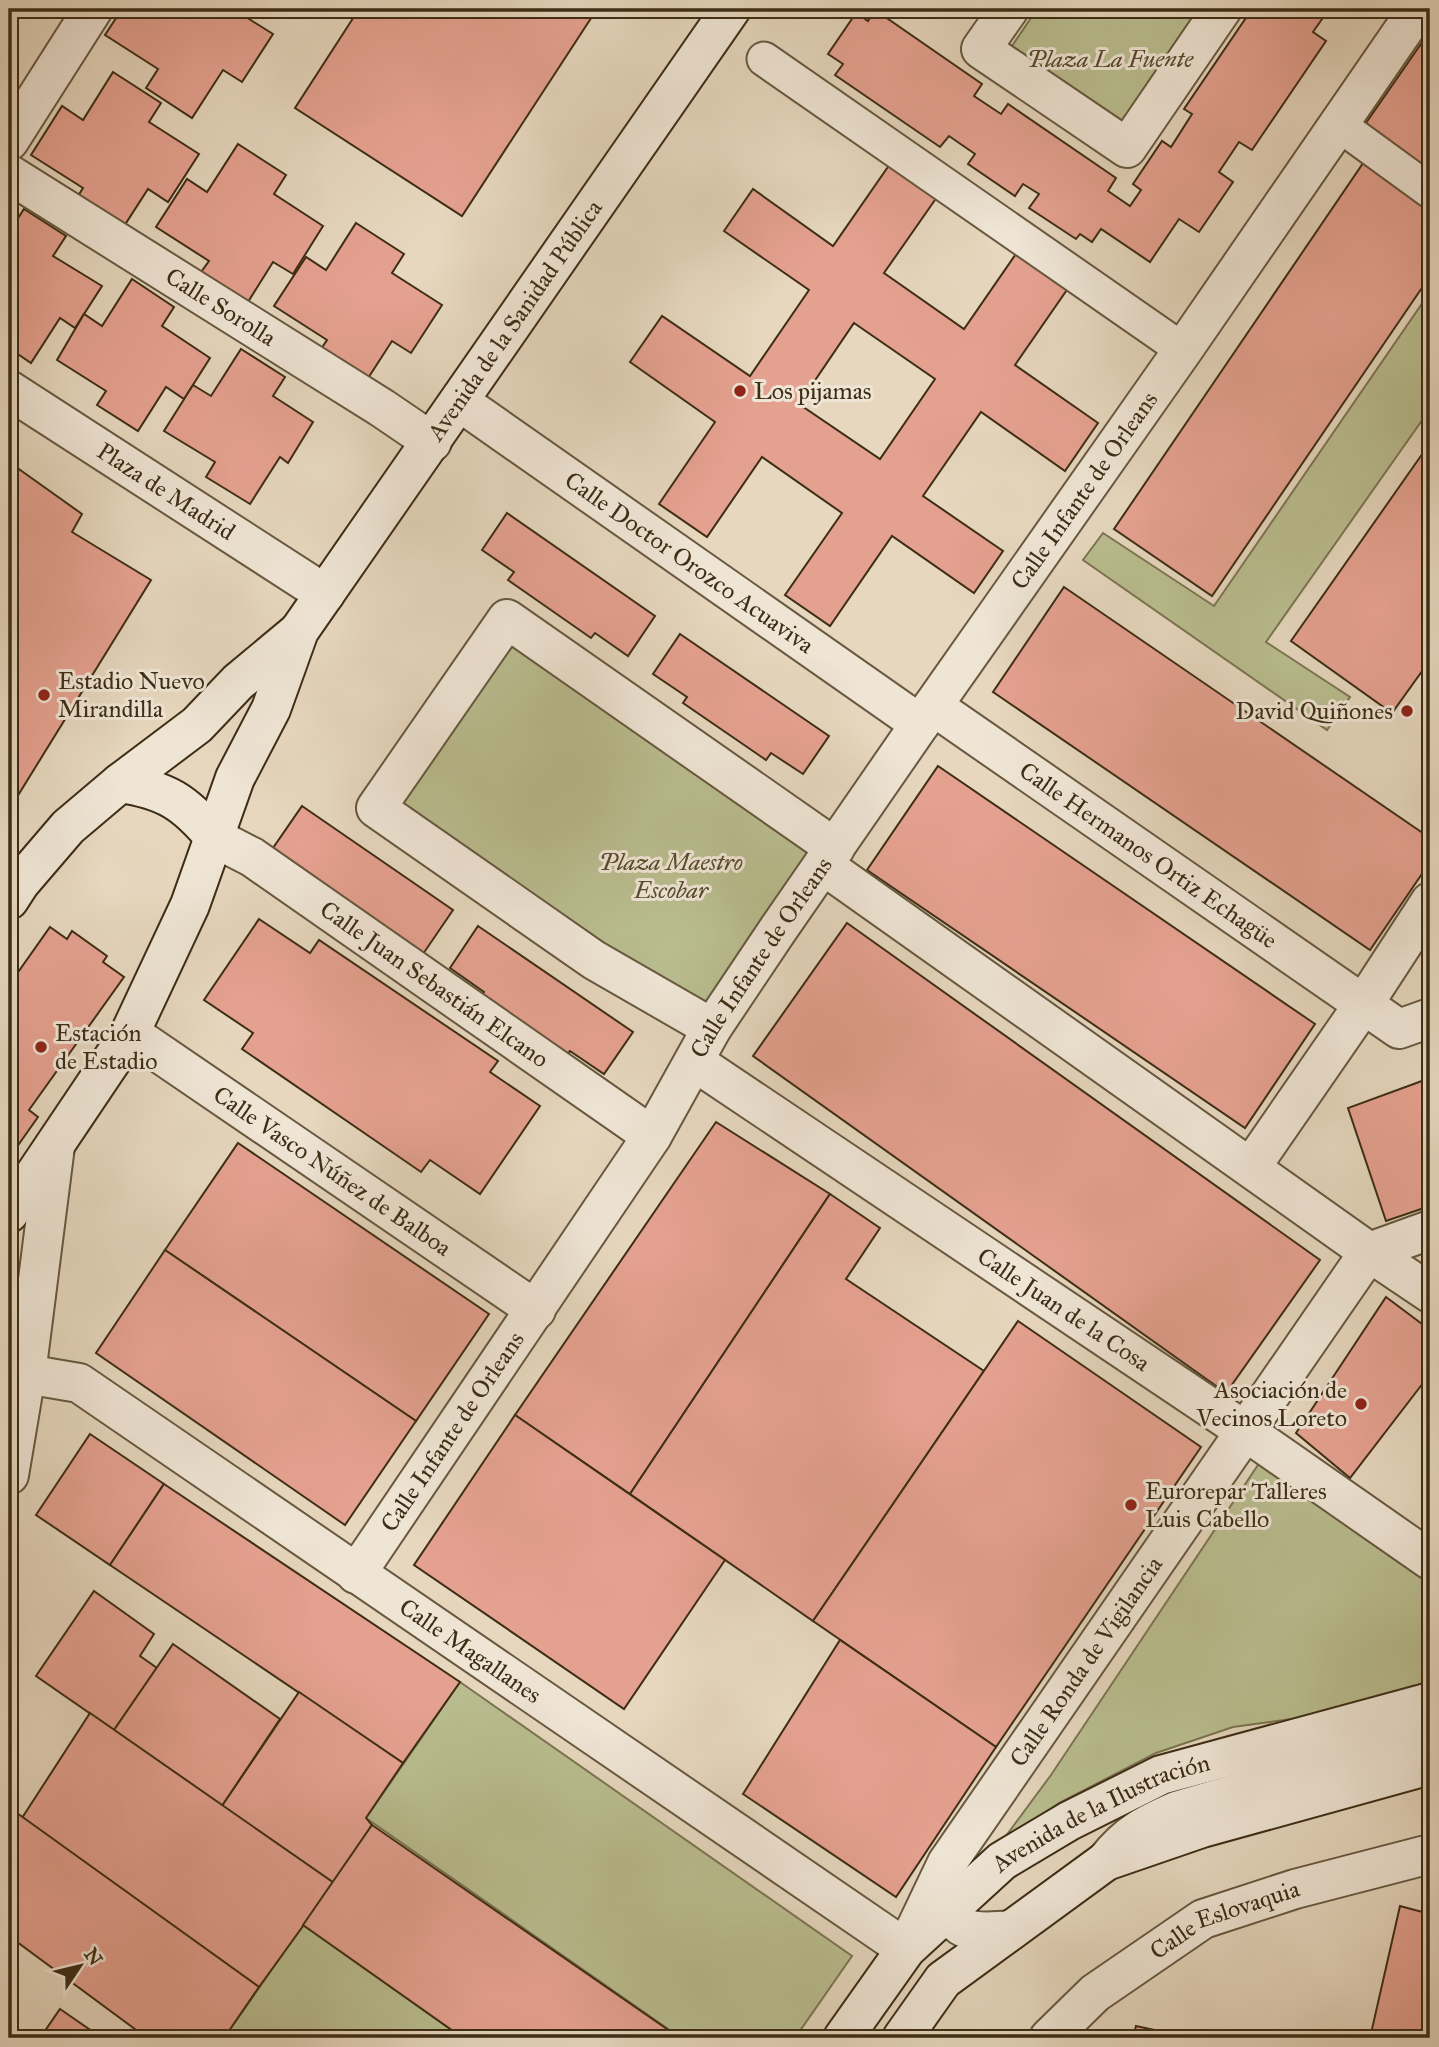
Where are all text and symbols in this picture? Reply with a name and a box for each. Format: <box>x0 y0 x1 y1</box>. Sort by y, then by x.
park label: Plaza La Fuente <box>1027 44 1194 74</box>
street label: Avenida de la Sanidad Pública <box>420 193 609 447</box>
street label: Calle Sorolla <box>160 261 282 353</box>
place label: Los pijamas <box>754 376 872 406</box>
marker: Los pijamas <box>732 383 748 399</box>
street label: Calle Infante de Orleans <box>1004 386 1164 595</box>
street label: Plaza de Madrid <box>91 436 241 547</box>
street label: Calle Doctor Orozco Acuaviva <box>559 465 821 661</box>
place label: Estadio Nuevo Mirandilla <box>58 666 205 724</box>
marker: Estadio Nuevo Mirandilla <box>36 687 52 703</box>
place label: David Quiñones <box>1235 696 1393 726</box>
marker: David Quiñones <box>1399 703 1415 719</box>
street label: Calle Hermanos Ortiz Echagüe <box>1013 755 1283 955</box>
park label: Plaza Maestro Escobar <box>599 847 743 905</box>
street label: Calle Infante de Orleans <box>683 851 839 1063</box>
street label: Calle Juan Sebastián Elcano <box>314 894 554 1074</box>
place label: Estación de Estadio <box>55 1018 158 1076</box>
marker: Estación de Estadio <box>33 1039 49 1055</box>
street label: Calle Vasco Núñez de Balboa <box>208 1079 458 1263</box>
street label: Calle Juan de la Cosa <box>972 1241 1156 1378</box>
street label: Calle Infante de Orleans <box>374 1326 531 1537</box>
place label: Asociación de Vecinos Loreto <box>1196 1375 1347 1433</box>
marker: Asociación de Vecinos Loreto <box>1353 1396 1369 1412</box>
place label: Eurorepar Talleres Luis Cabello <box>1145 1476 1327 1534</box>
marker: Eurorepar Talleres Luis Cabello <box>1123 1497 1139 1513</box>
street label: Calle Ronda de Vigilancia <box>1003 1550 1170 1772</box>
street label: Calle Magallanes <box>394 1592 547 1710</box>
street label: Avenida de la Ilustración <box>984 1747 1213 1879</box>
street label: Calle Eslovaquia <box>1144 1873 1304 1966</box>
north arrow <box>46 1932 116 2002</box>
text: N <box>79 1943 108 1970</box>

